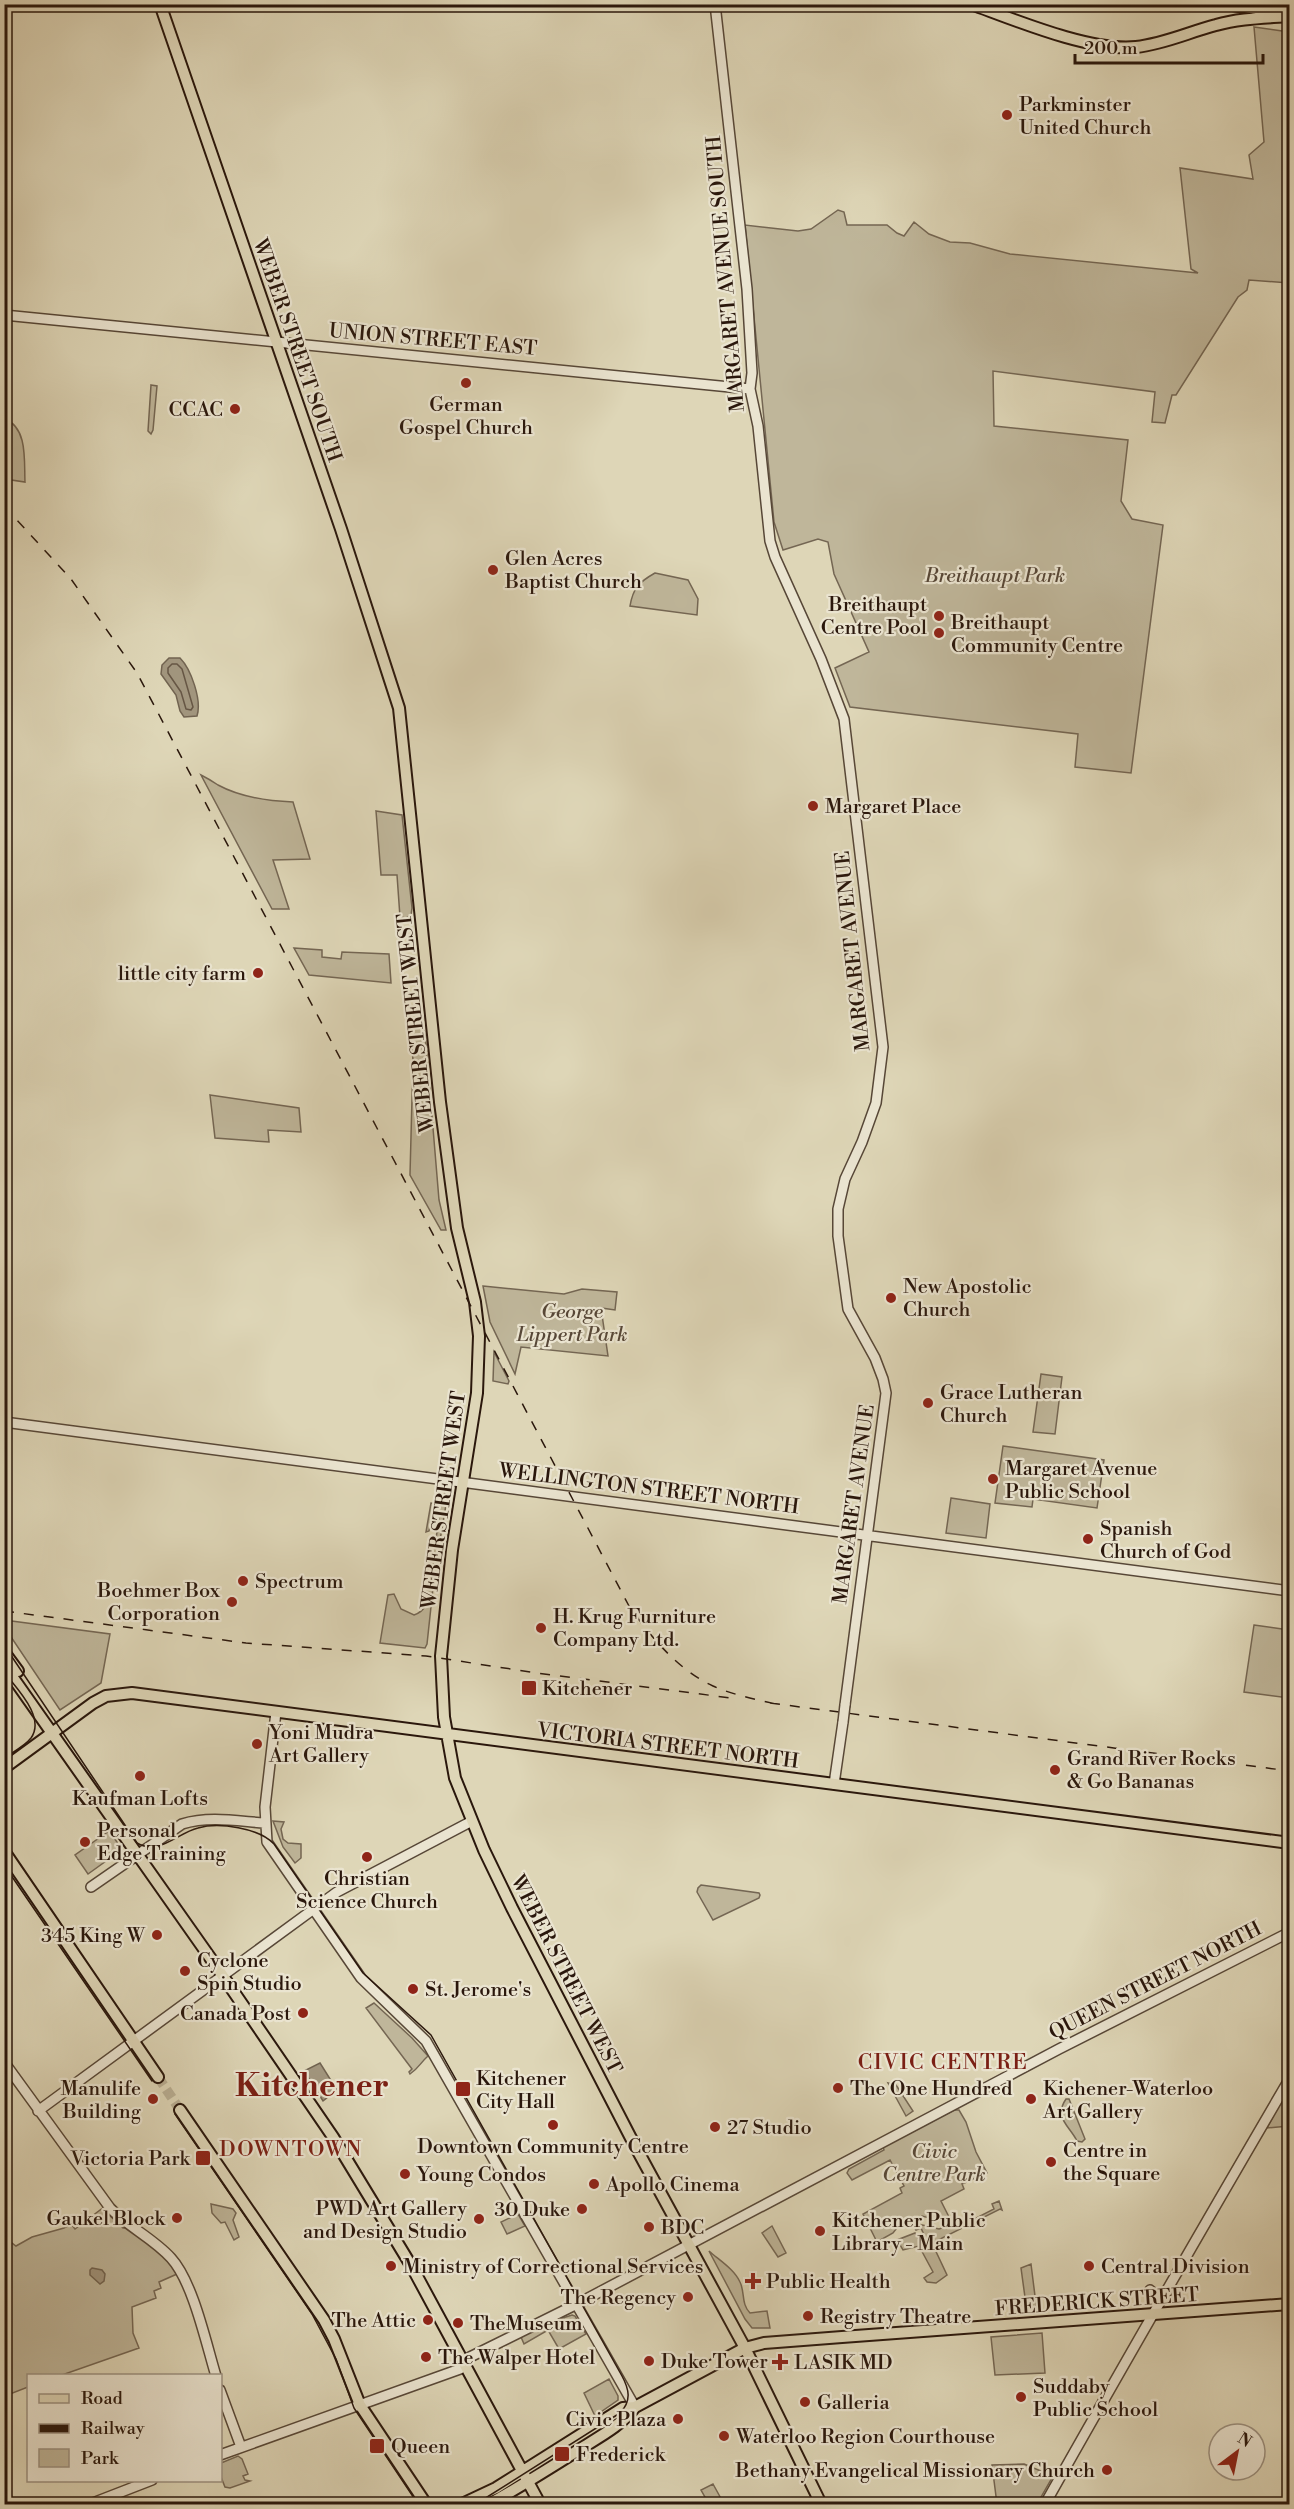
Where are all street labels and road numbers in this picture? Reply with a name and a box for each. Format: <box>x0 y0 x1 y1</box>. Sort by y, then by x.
street label: MARGARET AVENUE SOUTH <box>702 135 751 413</box>
street label: WEBER STREET SOUTH <box>246 235 347 465</box>
street label: UNION STREET EAST <box>328 319 538 362</box>
street label: MARGARET AVENUE <box>831 849 876 1052</box>
street label: WEBER STREET WEST <box>393 912 441 1135</box>
street label: WEBER STREET WEST <box>417 1390 472 1612</box>
street label: MARGARET AVENUE <box>828 1403 881 1606</box>
street label: WELLINGTON STREET NORTH <box>496 1459 800 1520</box>
street label: VICTORIA STREET NORTH <box>535 1718 800 1775</box>
street label: WEBER STREET WEST <box>504 1870 627 2078</box>
street label: QUEEN STREET NORTH <box>1045 1917 1266 2046</box>
street label: FREDERICK STREET <box>994 2283 1200 2322</box>

